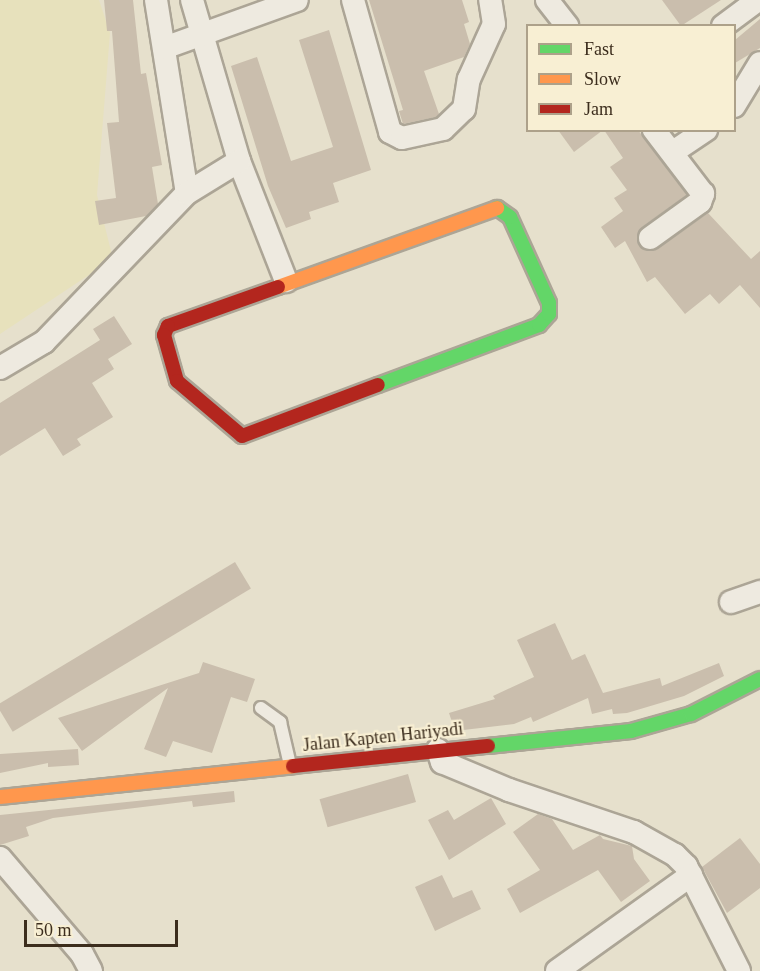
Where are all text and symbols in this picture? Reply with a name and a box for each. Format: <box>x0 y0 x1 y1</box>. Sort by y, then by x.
legend <box>526 24 736 132</box>
text: Fast <box>584 39 614 59</box>
text: Slow <box>584 69 621 89</box>
text: Jam <box>584 99 613 119</box>
street label: Jalan Kapten Hariyadi <box>302 718 464 756</box>
scale bar <box>27 908 182 946</box>
text: 50 m <box>35 920 72 940</box>

